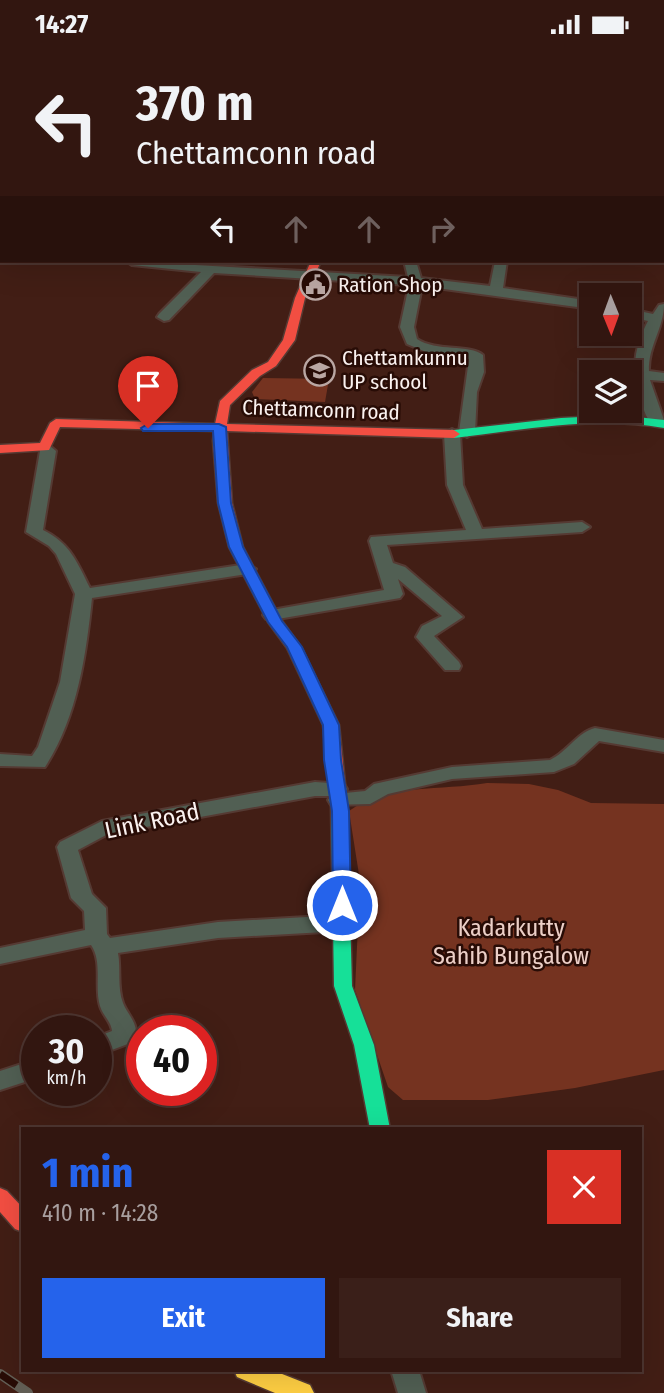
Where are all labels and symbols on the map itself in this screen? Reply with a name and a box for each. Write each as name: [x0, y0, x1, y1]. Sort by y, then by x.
public building icon: Ration Shop: [298, 268, 332, 302]
place label: Ration Shop: [338, 272, 442, 298]
north arrow: [579, 283, 642, 347]
place label: Chettamkunnu UP school: [342, 345, 468, 395]
school or university icon: Chettamkunnu UP school: [302, 353, 336, 387]
pin: [118, 356, 178, 428]
street label: Chettamconn road: [242, 394, 400, 426]
street label: Link Road: [102, 797, 202, 845]
position arrow: [305, 868, 379, 942]
park label: Kadarkutty Sahib Bungalow: [433, 914, 589, 970]
speed limit sign: 40: [126, 1015, 217, 1106]

